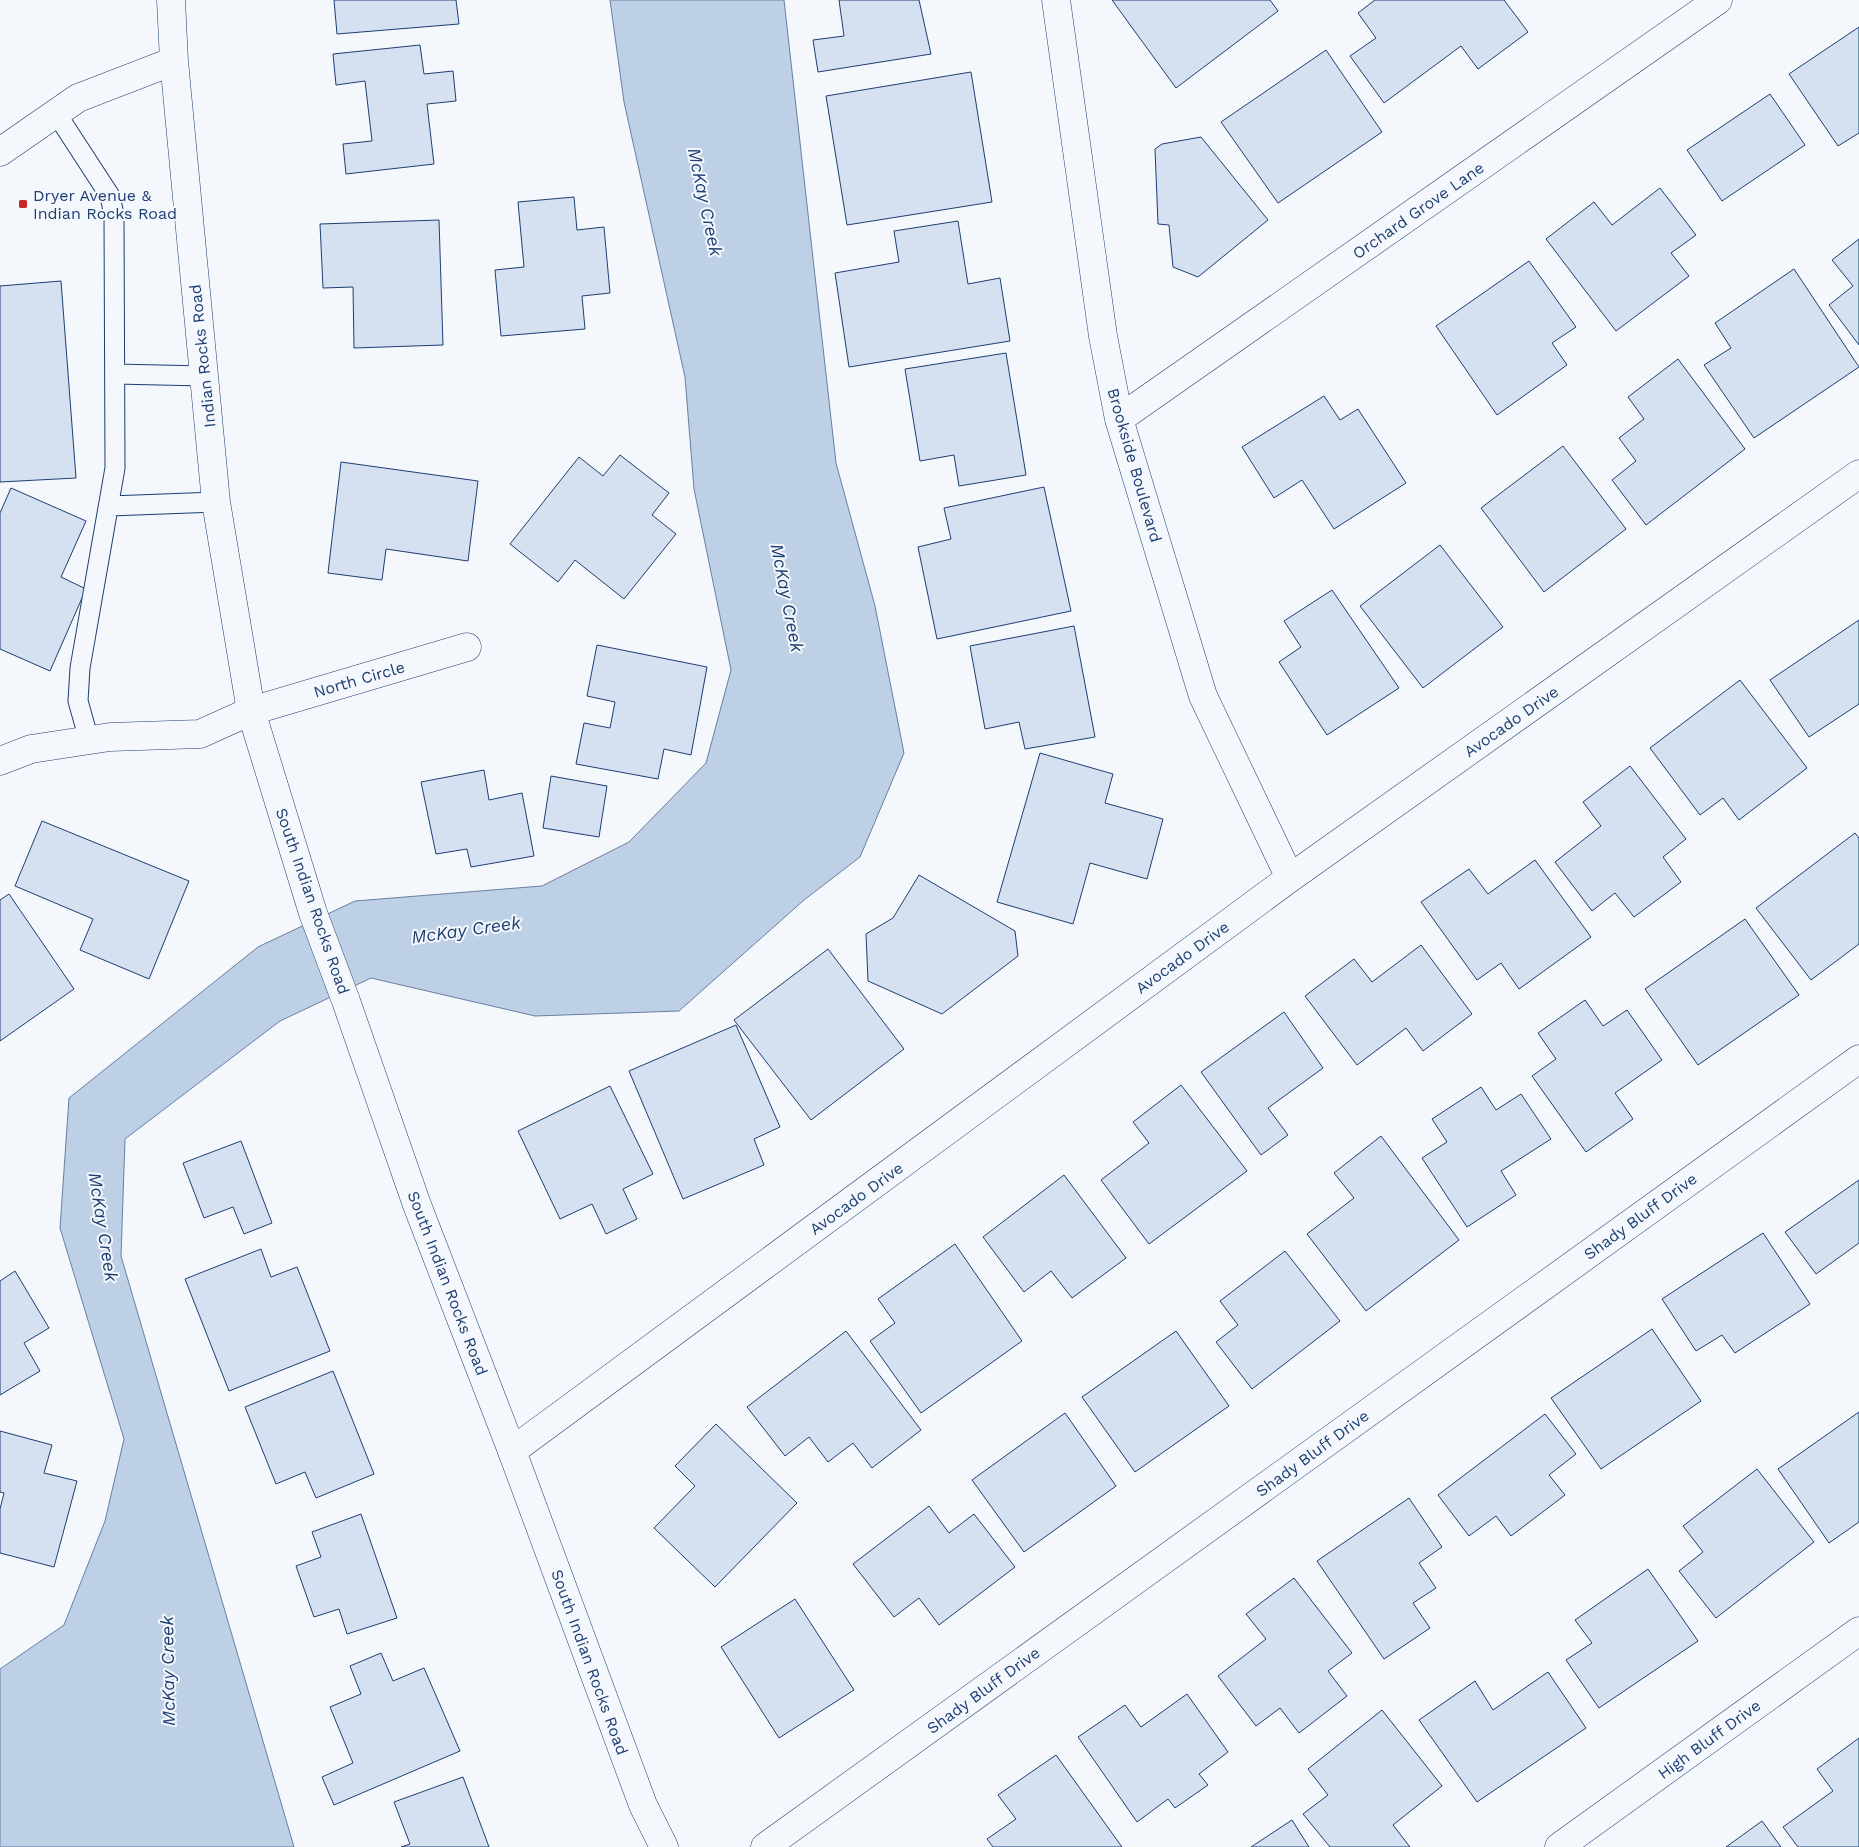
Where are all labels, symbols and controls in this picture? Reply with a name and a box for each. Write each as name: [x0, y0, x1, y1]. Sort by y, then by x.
water label: McKay Creek: [684, 146, 727, 259]
street label: Orchard Grove Lane: [1349, 158, 1488, 263]
place label: Dryer Avenue & Indian Rocks Road: [33, 186, 177, 223]
marker: Dryer Avenue & Indian Rocks Road: [17, 198, 29, 210]
street label: Indian Rocks Road: [186, 283, 219, 429]
street label: Brookside Boulevard: [1103, 386, 1166, 544]
water label: McKay Creek: [767, 542, 809, 655]
street label: North Circle: [311, 657, 407, 702]
street label: Avocado Drive: [1460, 682, 1562, 761]
street label: South Indian Rocks Road: [272, 805, 353, 997]
water label: McKay Creek: [410, 911, 523, 948]
street label: Avocado Drive: [1132, 917, 1233, 998]
street label: Avocado Drive: [806, 1158, 907, 1239]
street label: Shady Bluff Drive: [1580, 1169, 1700, 1264]
water label: McKay Creek: [85, 1171, 123, 1284]
street label: South Indian Rocks Road: [404, 1188, 491, 1378]
street label: Shady Bluff Drive: [1252, 1406, 1372, 1501]
street label: South Indian Rocks Road: [547, 1567, 632, 1757]
water label: McKay Creek: [156, 1615, 179, 1726]
street label: Shady Bluff Drive: [923, 1643, 1043, 1738]
street label: High Bluff Drive: [1654, 1696, 1764, 1783]

